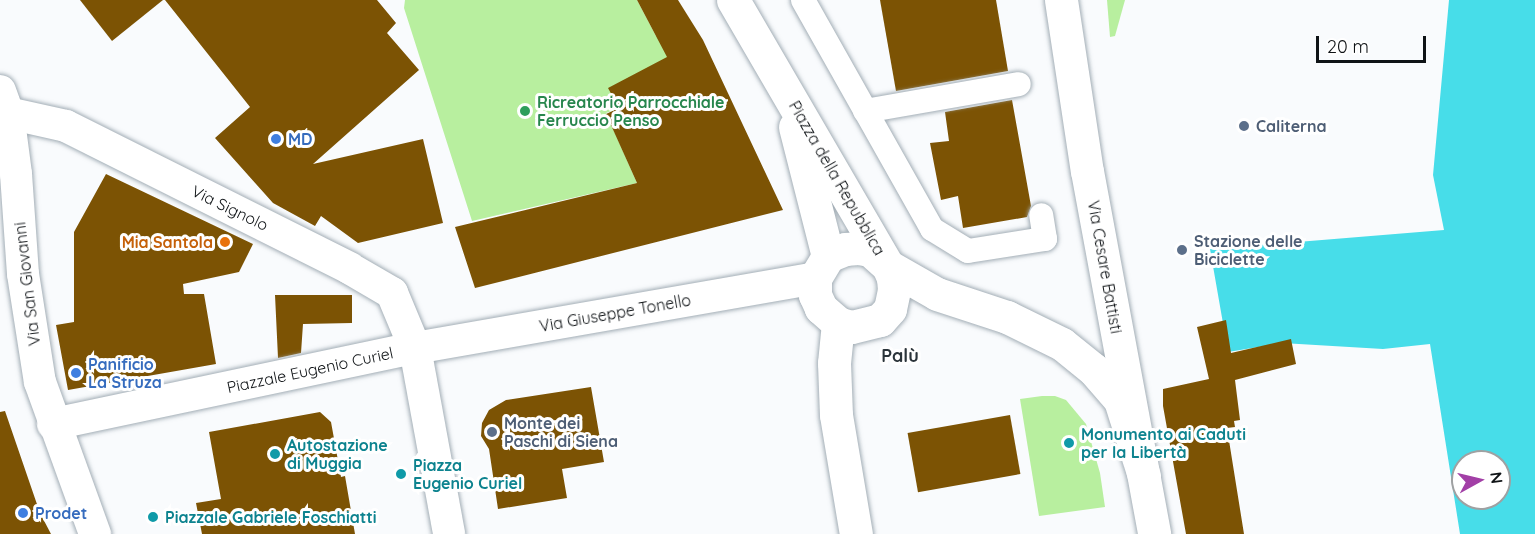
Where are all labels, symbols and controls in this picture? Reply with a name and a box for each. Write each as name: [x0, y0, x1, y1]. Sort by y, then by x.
scale bar: [1319, 24, 1428, 62]
text: 20 m: [1327, 35, 1369, 58]
place label: Ricreatorio Parrocchiale Ferruccio Penso: [537, 92, 724, 130]
street label: Piazza della Repubblica: [785, 97, 889, 259]
marker: Ricreatorio Parrocchiale Ferruccio Penso: [518, 104, 532, 118]
place label: Caliterna: [1256, 116, 1327, 136]
marker: Caliterna: [1237, 119, 1251, 133]
place label: MD: [288, 129, 313, 149]
marker: MD: [269, 132, 283, 146]
street label: Via Signolo: [189, 181, 271, 235]
street label: Via Cesare Battisti: [1084, 199, 1126, 335]
street label: Via San Giovanni: [10, 221, 44, 347]
place label: Stazione delle Biciclette: [1194, 231, 1303, 269]
place label: Mia Santola: [122, 232, 213, 252]
marker: Mia Santola: [218, 235, 232, 249]
marker: Stazione delle Biciclette: [1175, 243, 1189, 257]
street label: Via Giuseppe Tonello: [538, 290, 692, 336]
street label: Piazzale Eugenio Curiel: [225, 343, 395, 397]
district label: Palù: [881, 345, 919, 367]
place label: Panificio La Struza: [88, 354, 162, 392]
marker: Panificio La Struza: [69, 366, 83, 380]
place label: Monte dei Paschi di Siena: [504, 413, 618, 451]
place label: Monumento ai Caduti per la Libertà: [1081, 424, 1246, 462]
marker: Monte dei Paschi di Siena: [485, 425, 499, 439]
place label: Autostazione di Muggia: [287, 435, 388, 473]
marker: Monumento ai Caduti per la Libertà: [1062, 436, 1076, 450]
marker: Autostazione di Muggia: [268, 447, 282, 461]
north arrow: [1451, 450, 1511, 510]
place label: Piazza Eugenio Curiel: [413, 455, 522, 493]
marker: Piazza Eugenio Curiel: [394, 467, 408, 481]
text: N: [1486, 471, 1508, 485]
place label: Prodet: [35, 503, 87, 523]
marker: Prodet: [16, 506, 30, 520]
place label: Piazzale Gabriele Foschiatti: [165, 507, 377, 527]
marker: Piazzale Gabriele Foschiatti: [146, 510, 160, 524]

